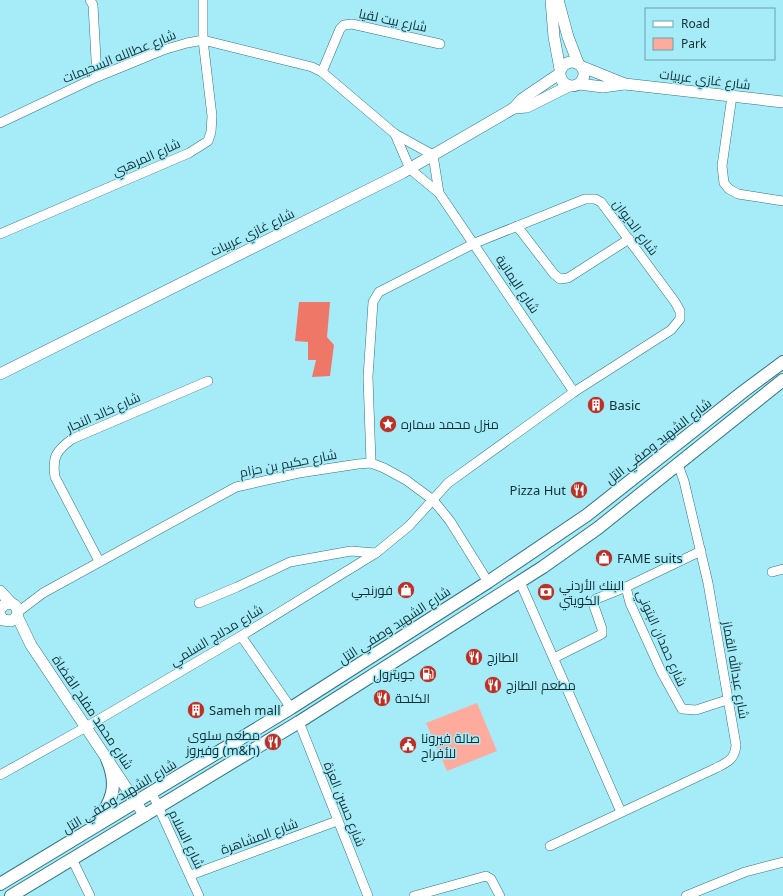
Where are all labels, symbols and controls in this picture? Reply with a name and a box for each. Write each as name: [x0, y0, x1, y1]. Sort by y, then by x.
street label: شارع بيت لقيا: [357, 4, 429, 36]
legend: [645, 8, 775, 60]
text: Road: [681, 15, 710, 32]
street label: شارع عطالله السحيمات: [59, 25, 179, 87]
text: Park: [681, 35, 707, 52]
street label: شارع غازي عربيات: [658, 64, 752, 95]
street label: شارع المرهبي: [109, 134, 184, 182]
street label: شارع الديوان: [609, 195, 663, 259]
street label: شارع غازي عربيات: [207, 204, 298, 262]
street label: شارع اليمانية: [492, 251, 544, 317]
street label: شارع خالد النجار: [62, 388, 143, 437]
street label: شارع الشهيد وصفي التل: [601, 394, 716, 490]
building icon: Basic: [586, 395, 606, 415]
place label: Basic: [609, 396, 641, 414]
place icon: منزل محمد سماره: [378, 414, 398, 434]
place label: منزل محمد سماره: [401, 415, 499, 433]
street label: شارع حكيم بن حزام: [238, 445, 338, 482]
restaurant icon: Pizza Hut: [569, 480, 589, 500]
place label: Pizza Hut: [510, 481, 566, 499]
shop icon: FAME suits: [594, 548, 614, 568]
place label: FAME suits: [617, 549, 683, 567]
place label: البنك الأردني الكويتي: [559, 576, 624, 611]
shop icon: فورنجي: [396, 580, 416, 600]
place label: فورنجي: [351, 581, 393, 601]
street label: شارع الشهيد وصفي التل: [334, 582, 455, 670]
bank icon: البنك الأردني الكويتي: [536, 582, 556, 602]
street label: شارع حمدان البتوني: [631, 587, 691, 690]
street label: شارع مدلاج السلمي: [166, 600, 267, 672]
street label: شارع عبدالله القماز: [718, 619, 753, 720]
restaurant icon: الطازج: [464, 647, 484, 667]
place label: الطازج: [487, 648, 519, 666]
street label: شارع محمد مفلح القضاة: [48, 651, 138, 773]
fuel station icon: جوبترول: [418, 664, 438, 684]
place label: جوبترول: [373, 665, 415, 683]
restaurant icon: مطعم الطازج: [483, 675, 503, 695]
place label: مطعم الطازج: [506, 676, 576, 695]
restaurant icon: الكلحة: [372, 688, 392, 708]
place label: الكلحة: [395, 689, 430, 707]
building icon: Sameh mall: [186, 700, 206, 720]
place label: Sameh mall: [209, 701, 281, 719]
place label: مطعم سلوى وفيروز (m&h): [185, 726, 260, 759]
place label: صالة فيرونا للأفراح: [421, 729, 480, 762]
restaurant icon: مطعم سلوى وفيروز (m&h): [263, 732, 283, 752]
public building icon: صالة فيرونا للأفراح: [398, 735, 418, 755]
street label: شارع الشهيد وصفي التل: [58, 755, 181, 839]
street label: شارع حسين العزة: [320, 759, 370, 849]
street label: شارع السلام: [164, 806, 209, 872]
street label: شارع المشاهرة: [218, 814, 300, 858]

